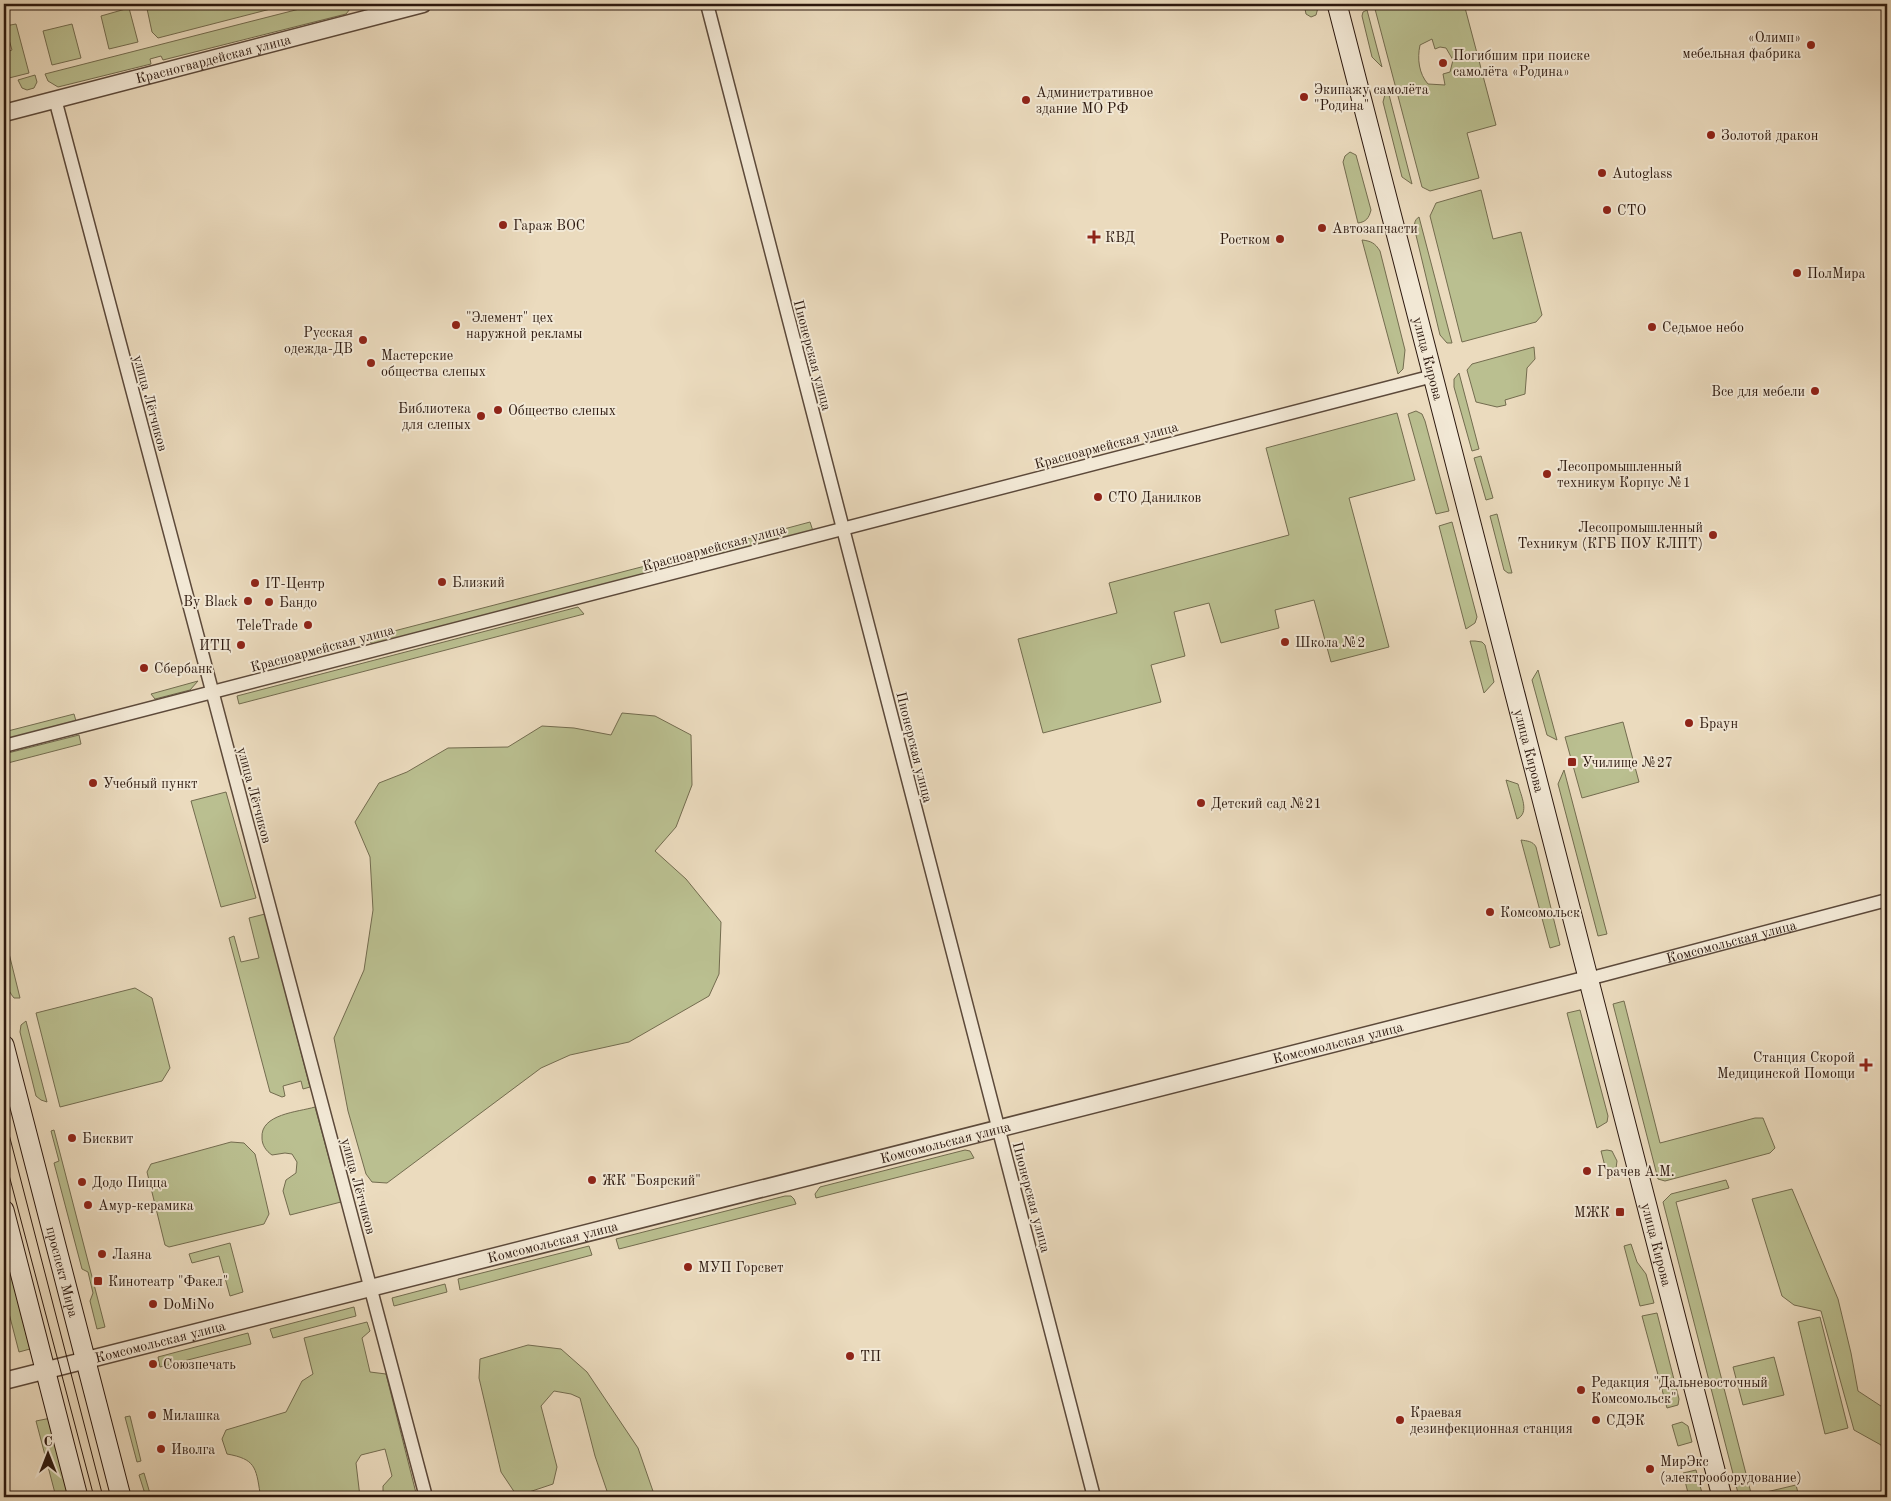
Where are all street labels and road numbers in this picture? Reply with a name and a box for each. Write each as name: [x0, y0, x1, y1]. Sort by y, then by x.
street label: Красногвардейская улица: [134, 33, 292, 86]
street label: Пионерская улица: [791, 298, 834, 412]
street label: улица Кирова: [1410, 316, 1445, 402]
street label: улица Лётчиков: [130, 354, 170, 453]
street label: Красноармейская улица: [1033, 420, 1180, 472]
street label: Красноармейская улица: [641, 522, 788, 574]
street label: Красноармейская улица: [249, 623, 396, 675]
street label: Пионерская улица: [893, 690, 935, 804]
street label: улица Кирова: [1511, 708, 1546, 794]
street label: улица Лётчиков: [234, 746, 274, 845]
street label: Комсомольская улица: [1665, 918, 1798, 966]
street label: Комсомольская улица: [1271, 1020, 1405, 1067]
street label: Комсомольская улица: [879, 1120, 1012, 1166]
street label: улица Лётчиков: [338, 1137, 378, 1236]
street label: Пионерская улица: [1010, 1140, 1053, 1254]
street label: улица Кирова: [1638, 1202, 1673, 1288]
street label: Комсомольская улица: [486, 1219, 620, 1266]
street label: проспект Мира: [43, 1225, 80, 1319]
street label: Комсомольская улица: [94, 1319, 227, 1366]

